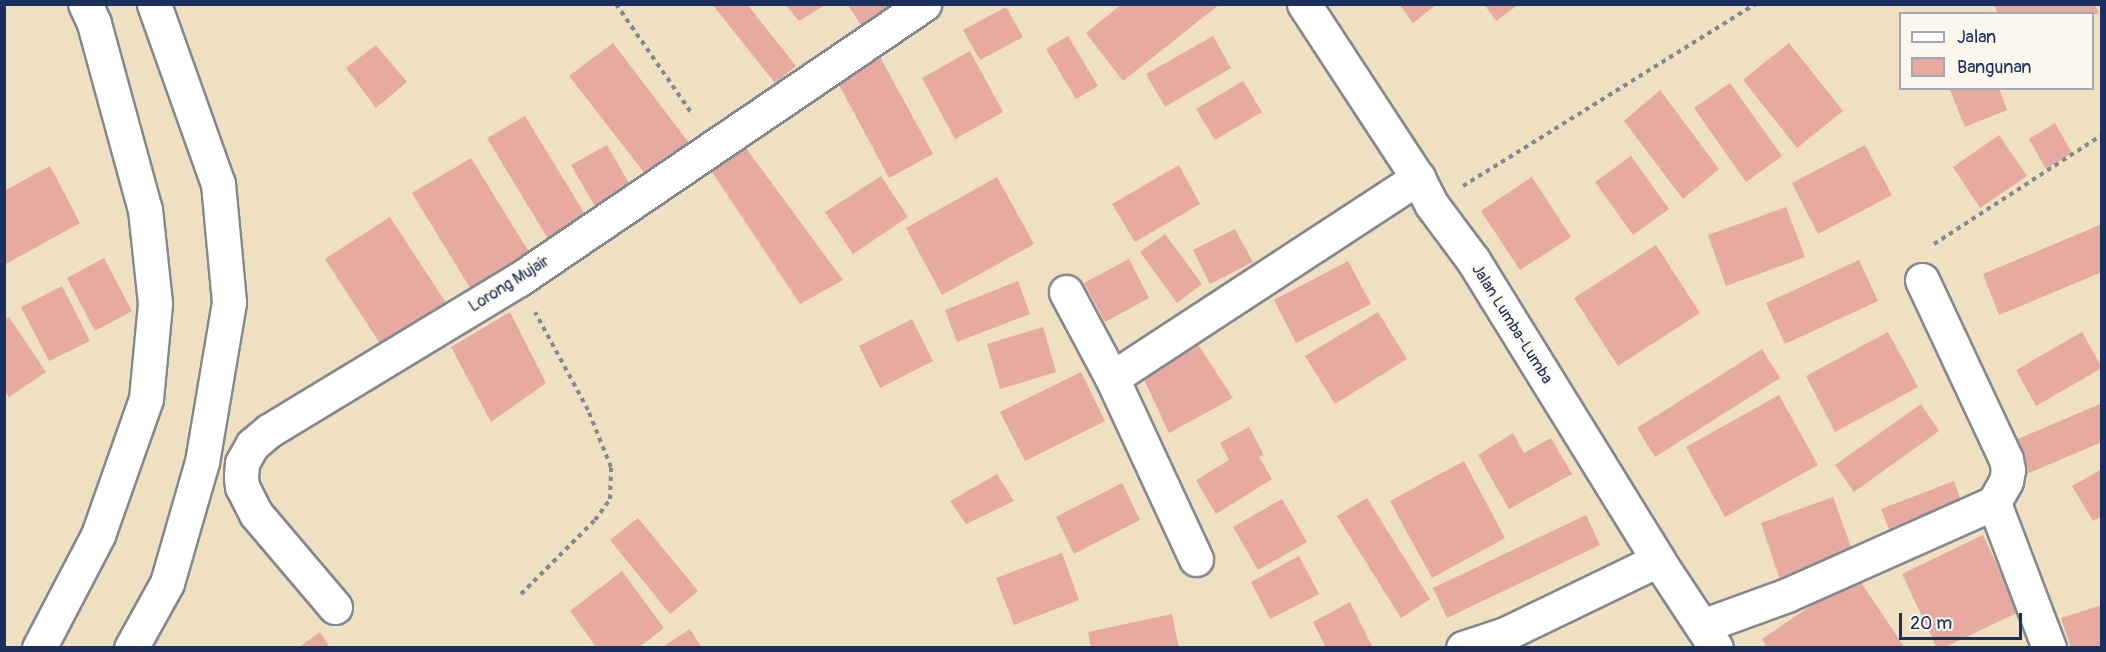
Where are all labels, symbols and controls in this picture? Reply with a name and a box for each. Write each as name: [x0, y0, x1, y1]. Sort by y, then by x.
legend: [1899, 12, 2094, 90]
text: Jalan: [1957, 26, 1996, 49]
text: Bangunan: [1957, 56, 2032, 79]
street label: Lorong Mujair: [465, 252, 553, 316]
street label: Jalan Lumba-Lumba: [1467, 261, 1557, 387]
scale bar: [1902, 601, 2025, 639]
text: 20 m: [1910, 612, 1952, 635]

